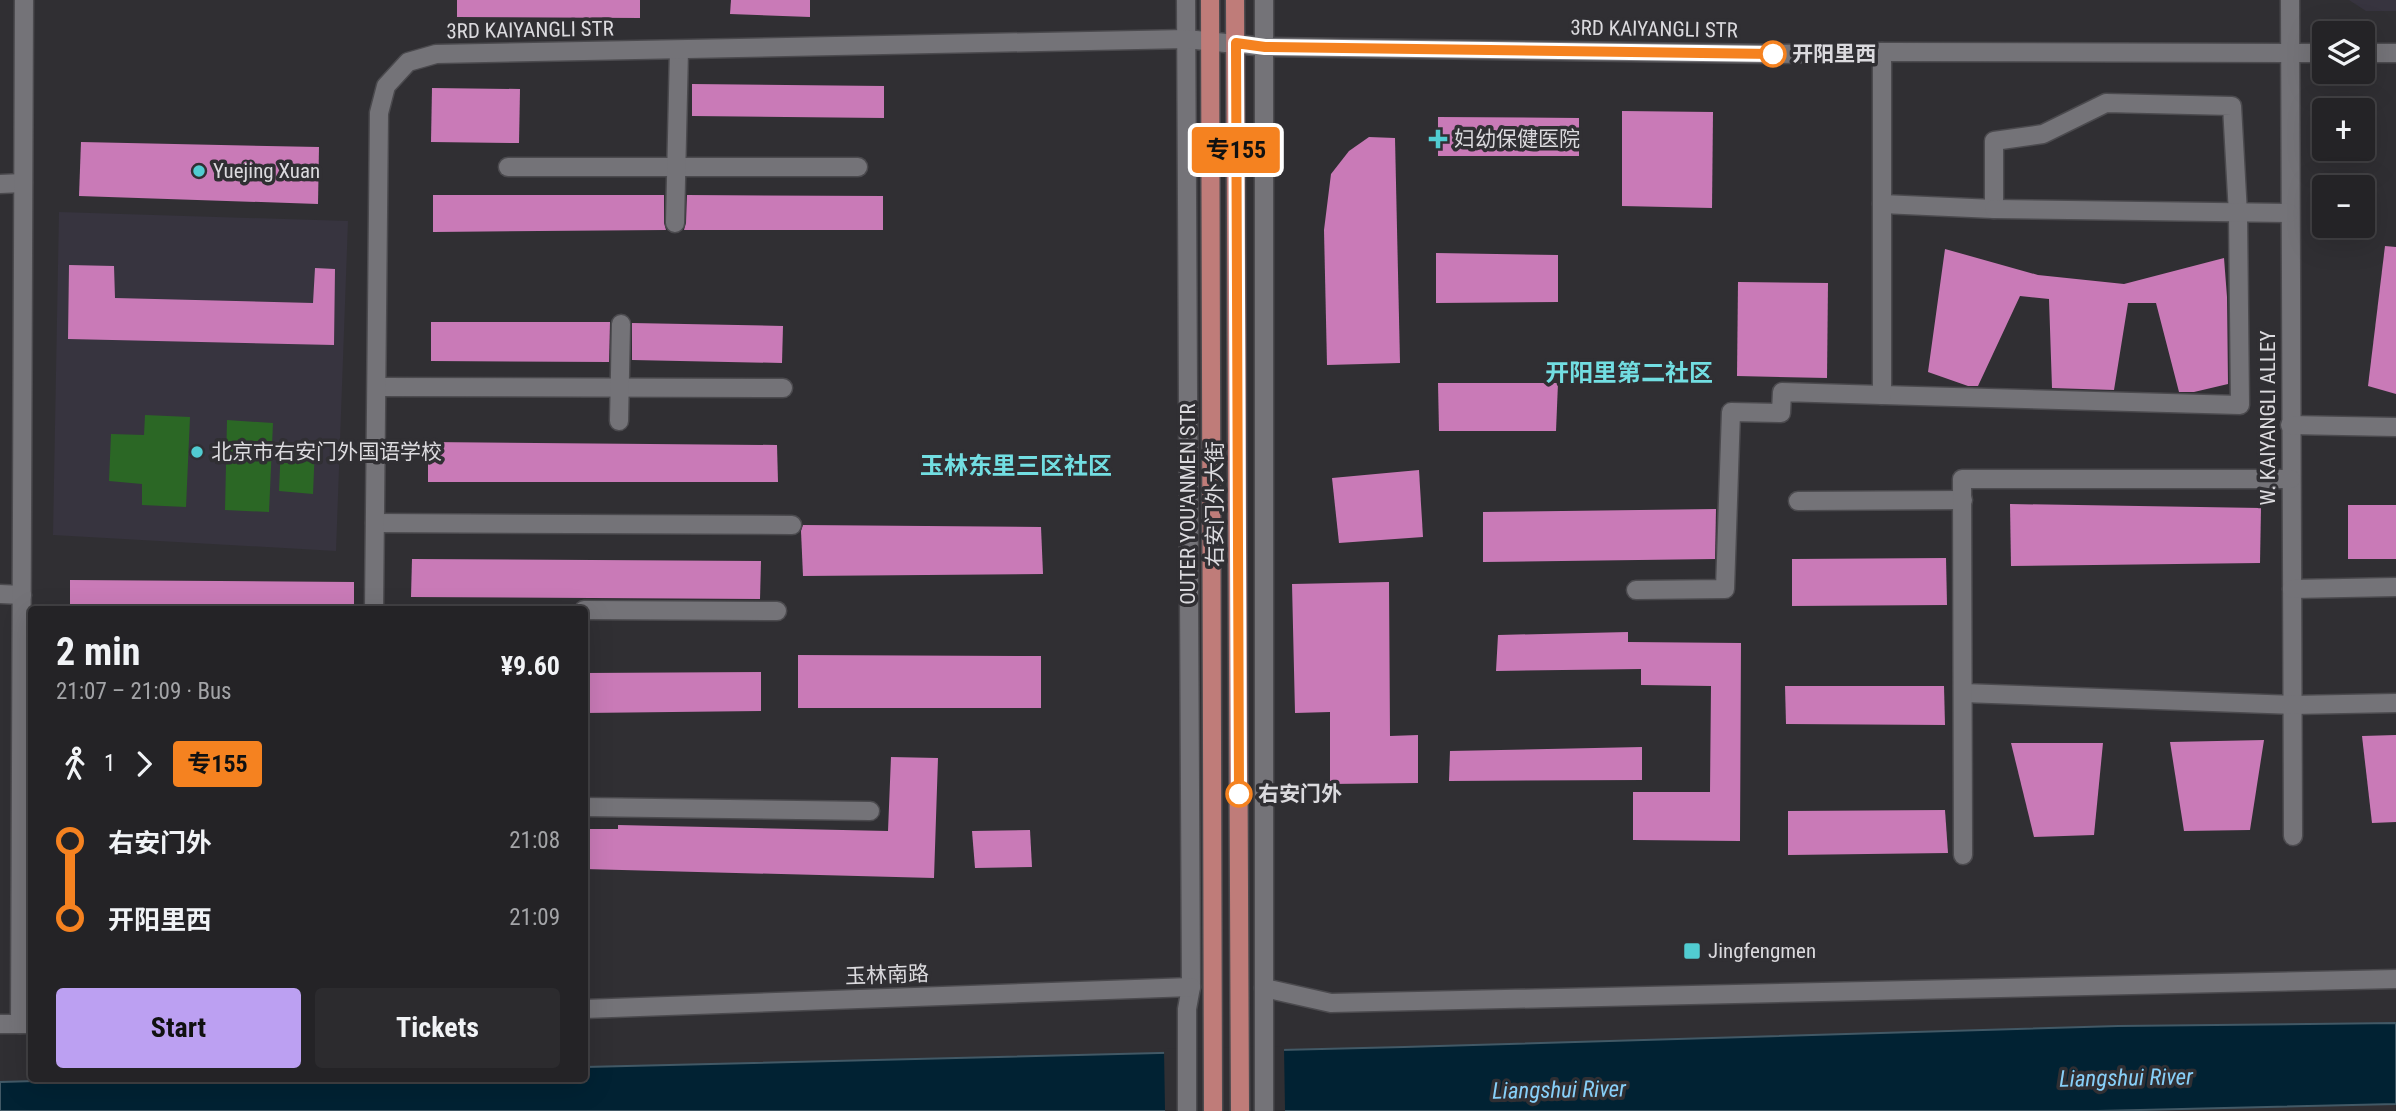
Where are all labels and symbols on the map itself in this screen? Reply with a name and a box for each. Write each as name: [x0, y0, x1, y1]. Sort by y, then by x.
street label: 3RD KAIYANGLI STR: [1570, 16, 1738, 42]
street label: 3RD KAIYANGLI STR: [446, 17, 614, 43]
marker: 开阳里西: [1760, 41, 1786, 67]
place label: 开阳里西: [1792, 42, 1876, 66]
line badge: 专155: [1187, 127, 1285, 173]
place label: 妇幼保健医院: [1454, 127, 1580, 151]
marker: 妇幼保健医院: [1428, 129, 1448, 149]
place label: Yuejing Xuan: [213, 159, 320, 183]
marker: Yuejing Xuan: [191, 163, 207, 179]
street label: W. KAIYANGLI ALLEY: [2256, 331, 2280, 505]
district label: 开阳里第二社区: [1545, 359, 1713, 387]
street label: OUTER YOU'ANMEN STR: [1176, 403, 1200, 605]
place label: 北京市右安门外国语学校: [211, 440, 442, 464]
street label: 右安门外大街: [1203, 441, 1227, 567]
marker: 北京市右安门外国语学校: [189, 444, 205, 460]
district label: 玉林东里三区社区: [920, 452, 1112, 480]
marker: 右安门外: [1226, 781, 1252, 807]
place label: 右安门外: [1258, 782, 1342, 806]
place label: Jingfengmen: [1708, 939, 1816, 963]
marker: Jingfengmen: [1682, 941, 1702, 961]
street label: 玉林南路: [845, 962, 929, 988]
water label: Liangshui River: [2059, 1063, 2194, 1093]
water label: Liangshui River: [1492, 1075, 1627, 1105]

